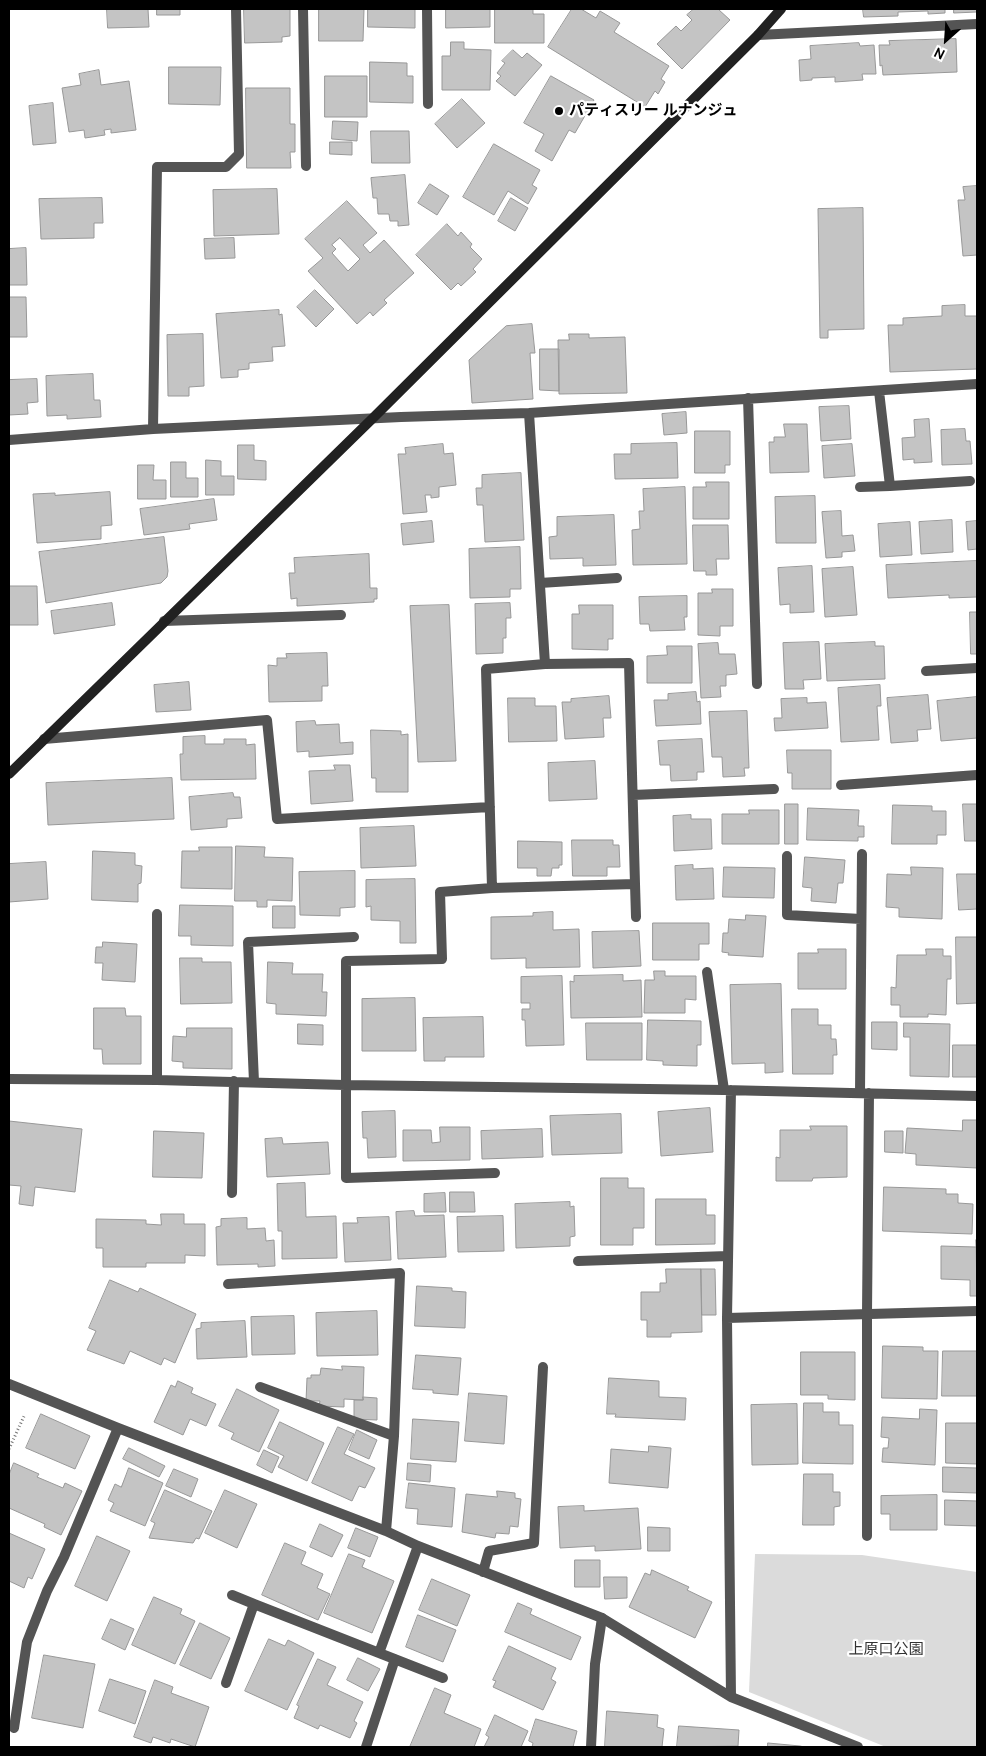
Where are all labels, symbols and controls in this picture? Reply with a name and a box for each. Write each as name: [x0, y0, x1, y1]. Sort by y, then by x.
north arrow: [921, 15, 971, 65]
text: N: [931, 43, 948, 64]
place label: パティスリー ルナンジュ: [569, 102, 737, 120]
marker: パティスリー ルナンジュ: [553, 105, 565, 117]
park label: 上原口公園: [849, 1641, 923, 1659]

